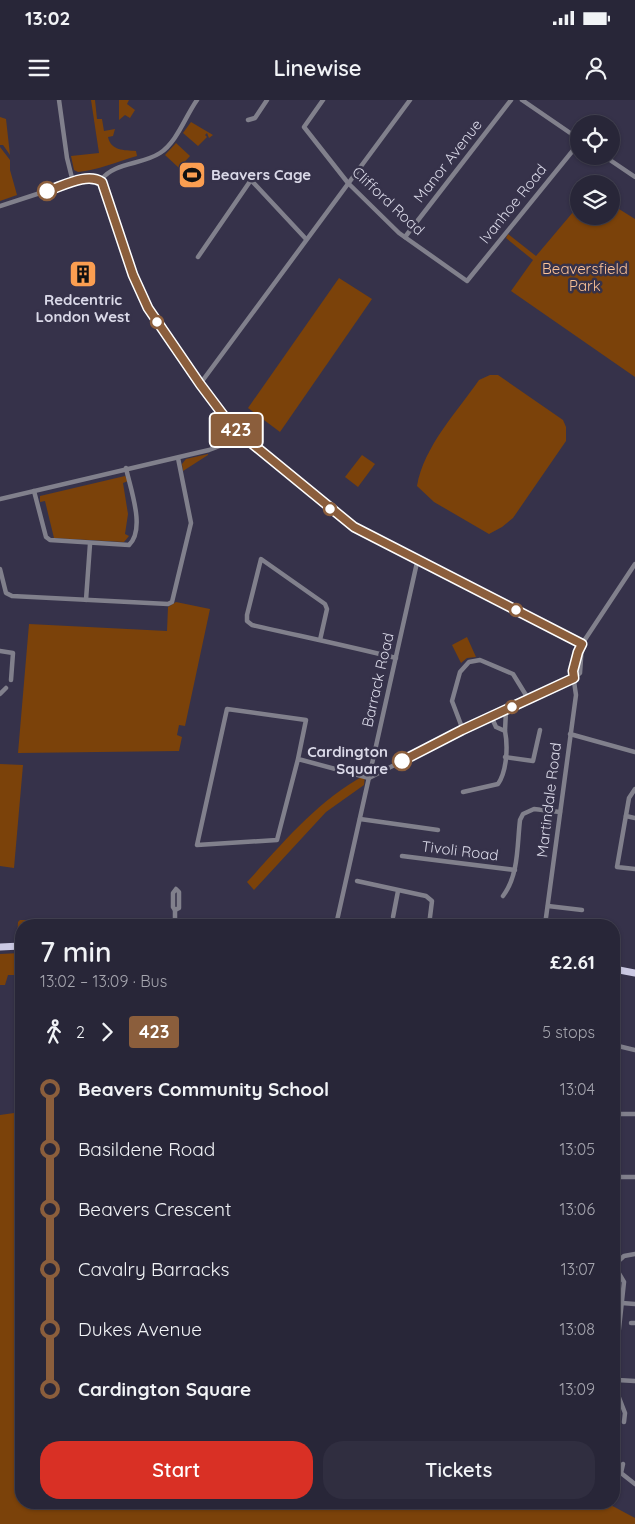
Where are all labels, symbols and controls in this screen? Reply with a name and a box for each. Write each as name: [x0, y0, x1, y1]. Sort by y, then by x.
text: 13:02: [25, 6, 70, 30]
icon: menu: [25, 54, 53, 82]
text: Linewise: [273, 54, 362, 82]
icon: person: [582, 54, 610, 82]
street label: Manor Avenue: [409, 115, 486, 206]
map controls: [570, 115, 620, 225]
button: locate: [570, 115, 620, 165]
sports icon: Beavers Cage: [177, 160, 207, 190]
street label: Ivanhoe Road: [475, 160, 550, 247]
street label: Clifford Road: [348, 162, 429, 239]
place label: Beavers Cage: [211, 165, 311, 184]
button: layers: [570, 175, 620, 225]
unlabelled marker: [37, 181, 57, 201]
building icon: Redcentric London West: [68, 259, 98, 289]
park label: Beaversfield Park: [542, 259, 628, 295]
place label: Redcentric London West: [36, 290, 130, 326]
unlabelled marker: [150, 315, 164, 329]
line badge: 423: [207, 414, 265, 446]
text: 423: [221, 418, 251, 441]
unlabelled marker: [323, 502, 337, 516]
unlabelled marker: [509, 603, 523, 617]
street label: Barrack Road: [357, 631, 398, 729]
unlabelled marker: [505, 700, 519, 714]
street label: Martindale Road: [532, 741, 565, 858]
place label: Cardington Square: [307, 742, 388, 778]
marker: Cardington Square: [392, 751, 412, 771]
street label: Tivoli Road: [421, 836, 500, 865]
text: 7 min: [40, 934, 111, 969]
text: £2.61: [550, 950, 595, 974]
text: 13:02 – 13:09 · Bus: [40, 971, 167, 991]
icon: walk: [40, 1018, 68, 1046]
icon: forward: [93, 1018, 121, 1046]
text: 423: [139, 1020, 169, 1043]
text: 2: [76, 1022, 85, 1042]
text: 5 stops: [542, 1022, 595, 1042]
text: Beavers Community School: [78, 1077, 329, 1101]
text: 13:04: [560, 1079, 595, 1099]
text: Basildene Road: [78, 1137, 215, 1161]
text: 13:05: [559, 1139, 595, 1159]
text: Beavers Crescent: [78, 1197, 232, 1221]
text: 13:06: [560, 1199, 595, 1219]
text: Cavalry Barracks: [78, 1257, 230, 1281]
text: 13:07: [561, 1259, 595, 1279]
text: Dukes Avenue: [78, 1317, 202, 1341]
text: 13:08: [560, 1319, 595, 1339]
text: Cardington Square: [78, 1377, 251, 1401]
text: 13:09: [559, 1379, 595, 1399]
button: Start: [40, 1441, 313, 1499]
button: Tickets: [323, 1441, 595, 1499]

